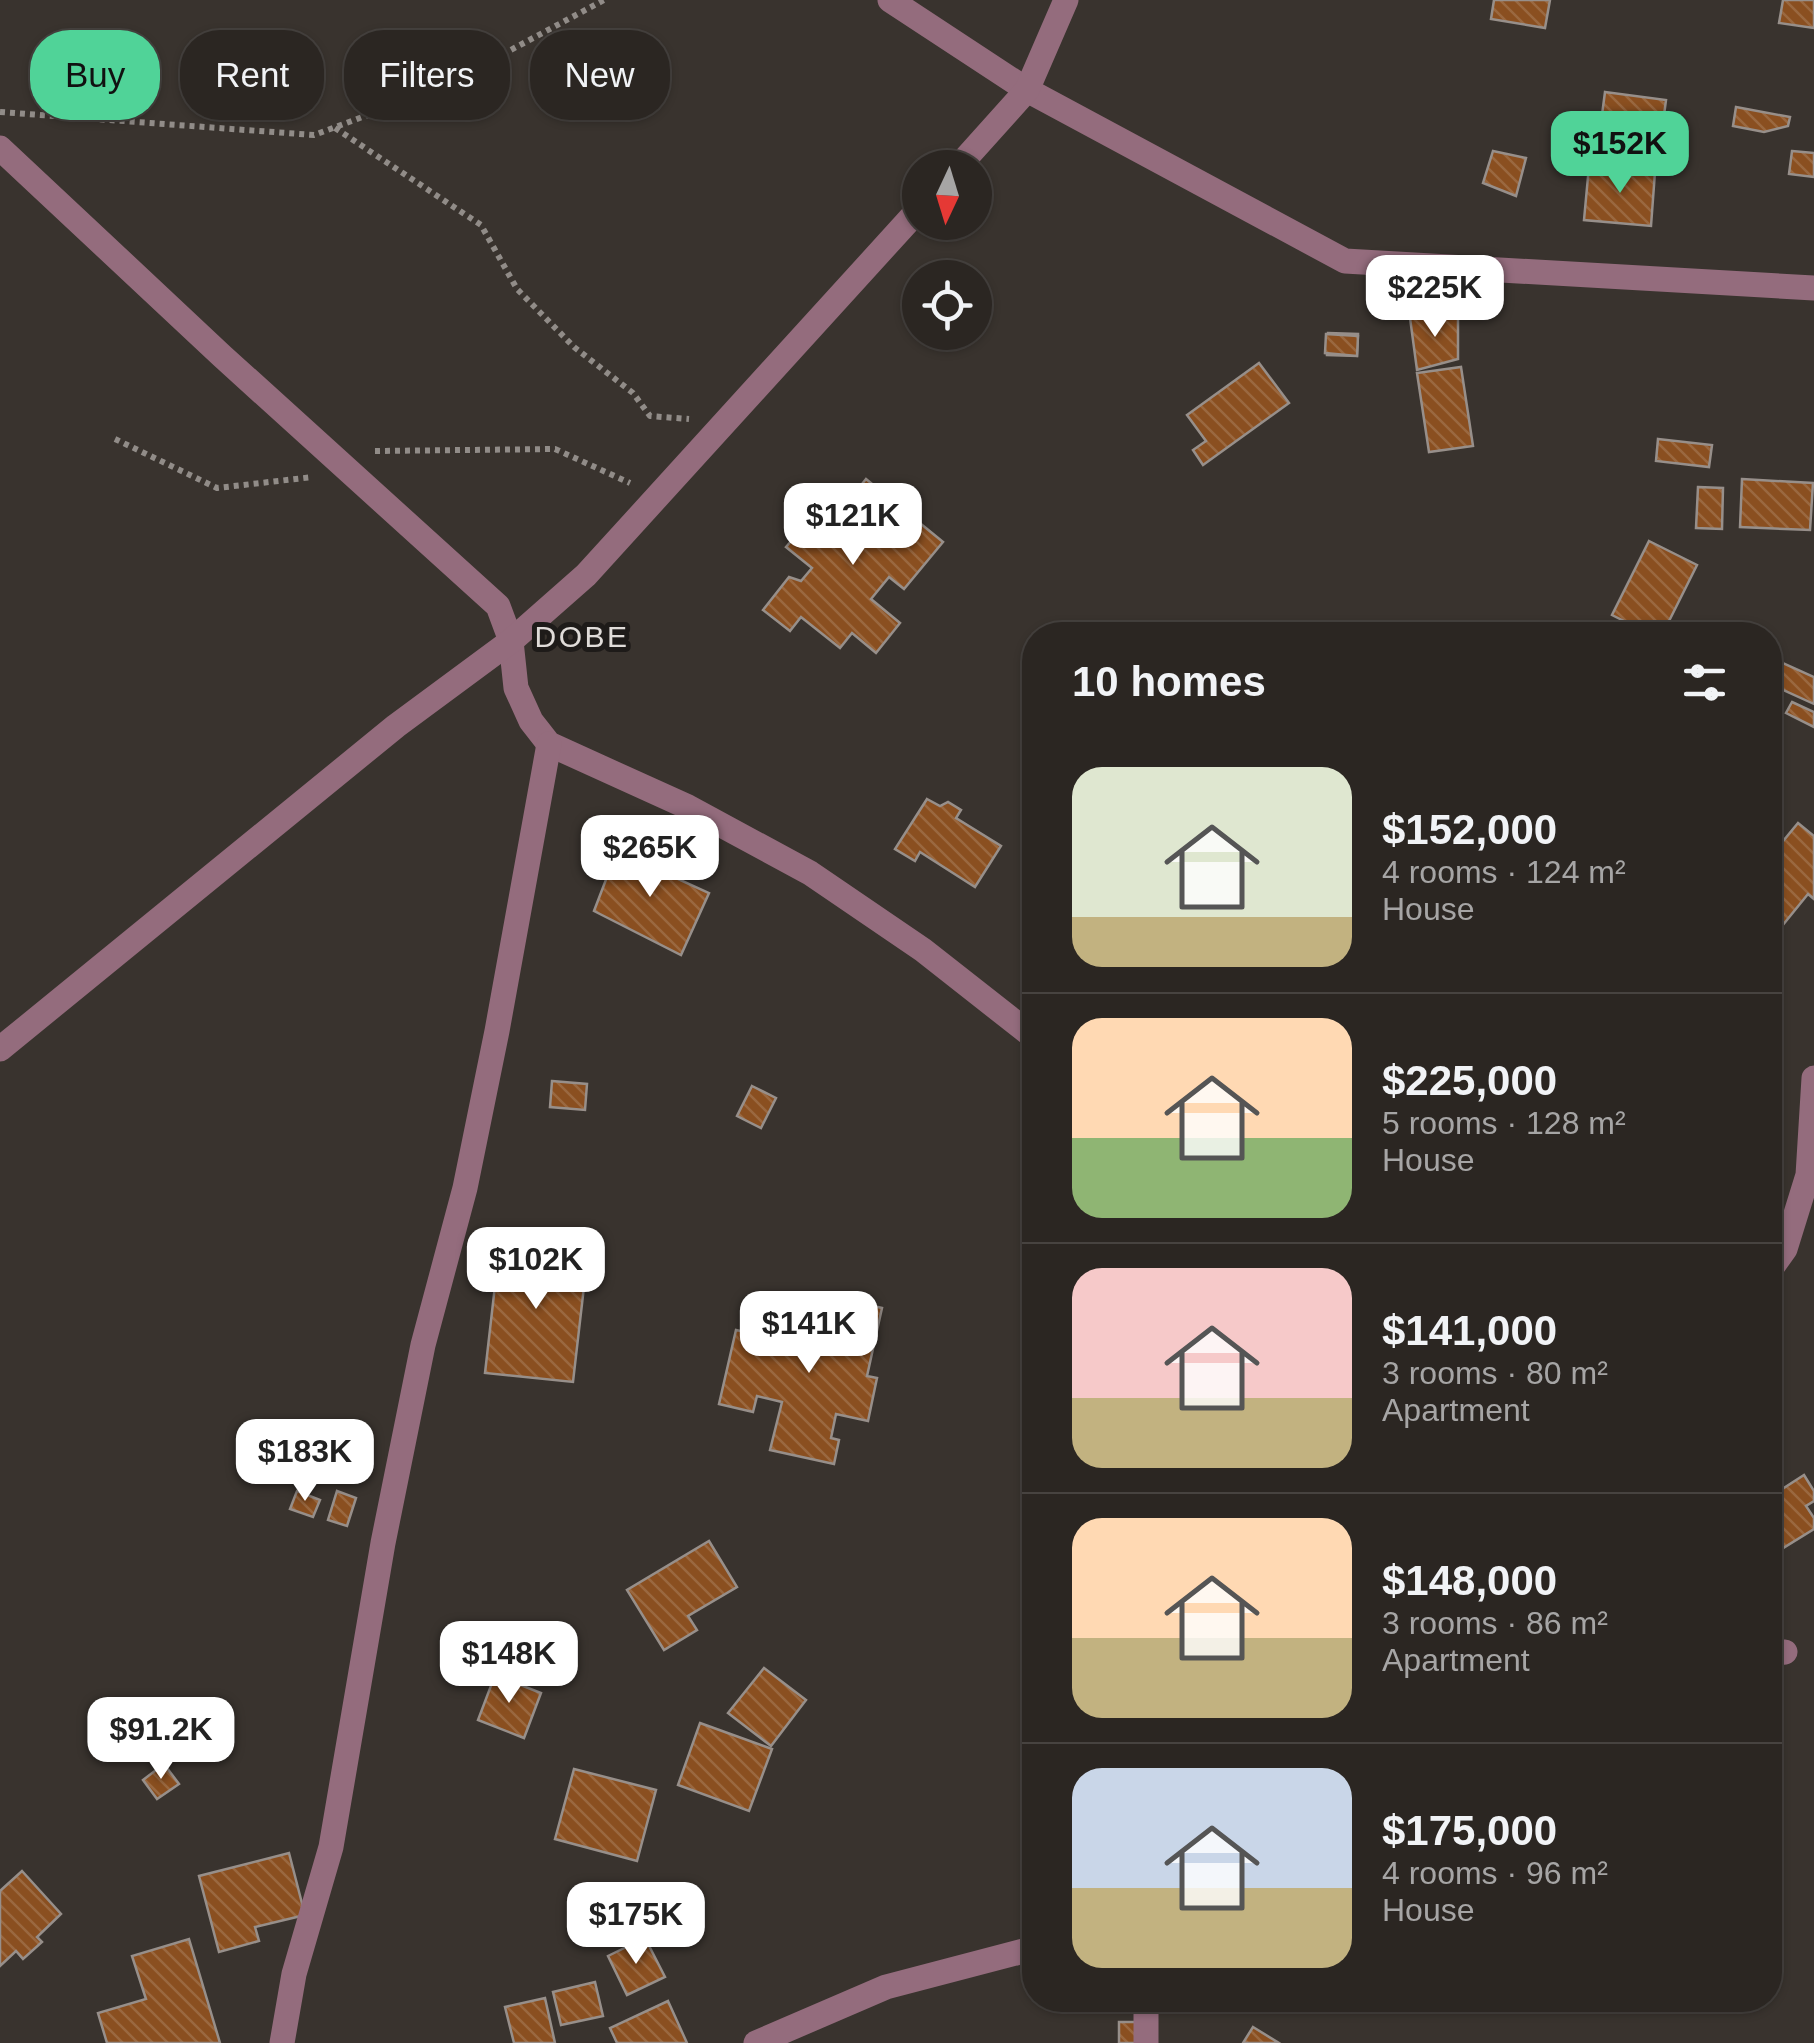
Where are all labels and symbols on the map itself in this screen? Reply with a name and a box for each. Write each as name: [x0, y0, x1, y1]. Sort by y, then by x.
pin: $152K: [1550, 111, 1690, 196]
north arrow: [902, 150, 992, 240]
pin: $225K: [1365, 255, 1505, 340]
pin: $121K: [783, 483, 923, 568]
district label: DOBE: [534, 620, 630, 653]
pin: $265K: [580, 815, 720, 900]
pin: $102K: [466, 1227, 606, 1312]
pin: $141K: [739, 1291, 879, 1376]
pin: $183K: [235, 1419, 375, 1504]
pin: $148K: [439, 1621, 579, 1706]
pin: $91.2K: [80, 1697, 242, 1782]
pin: $175K: [566, 1882, 706, 1967]

